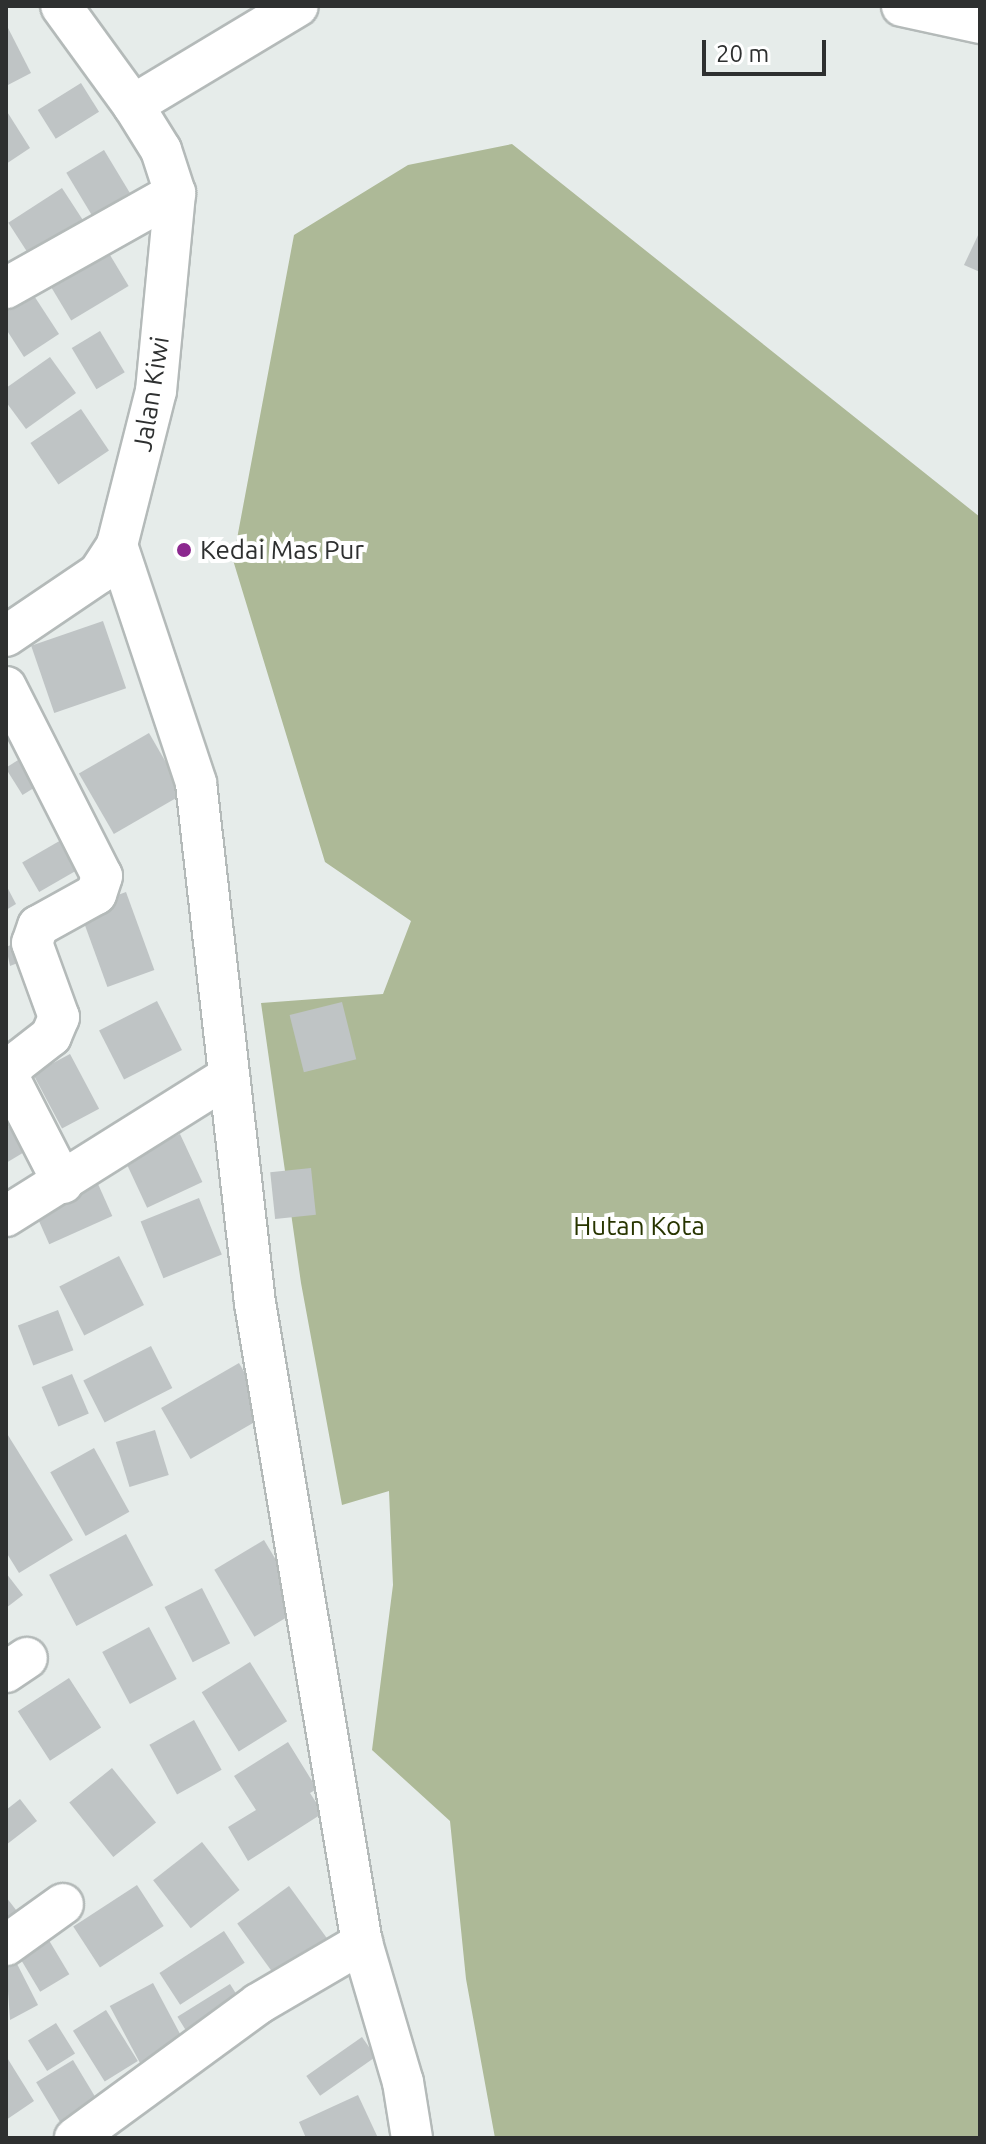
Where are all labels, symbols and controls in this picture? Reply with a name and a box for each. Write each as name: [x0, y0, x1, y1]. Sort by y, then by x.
scale bar: [706, 24, 830, 74]
text: 20 m: [716, 40, 769, 67]
street label: Jalan Kiwi: [126, 334, 176, 454]
place label: Kedai Mas Pur: [200, 534, 364, 566]
marker: Kedai Mas Pur: [175, 541, 193, 559]
park label: Hutan Kota: [573, 1210, 705, 1242]

